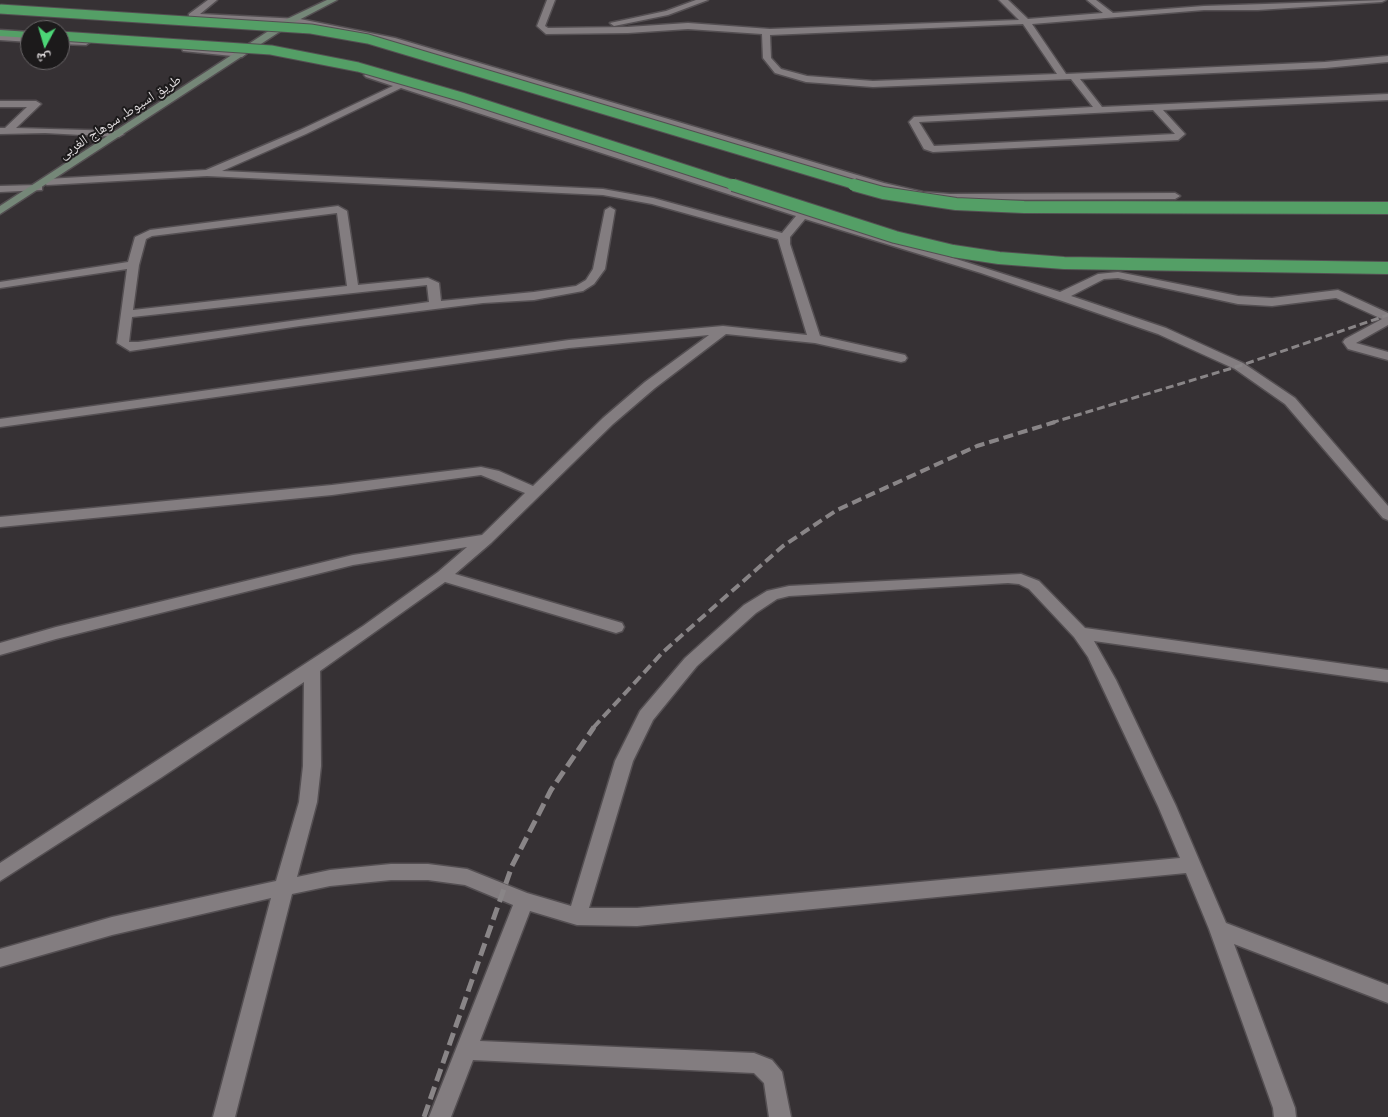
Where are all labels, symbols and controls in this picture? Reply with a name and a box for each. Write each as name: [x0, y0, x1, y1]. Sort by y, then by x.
north arrow: [20, 20, 70, 70]
text: ش: [35, 49, 52, 69]
street label: طريق اسيوط, سوهاج الغربى: [56, 71, 184, 163]

